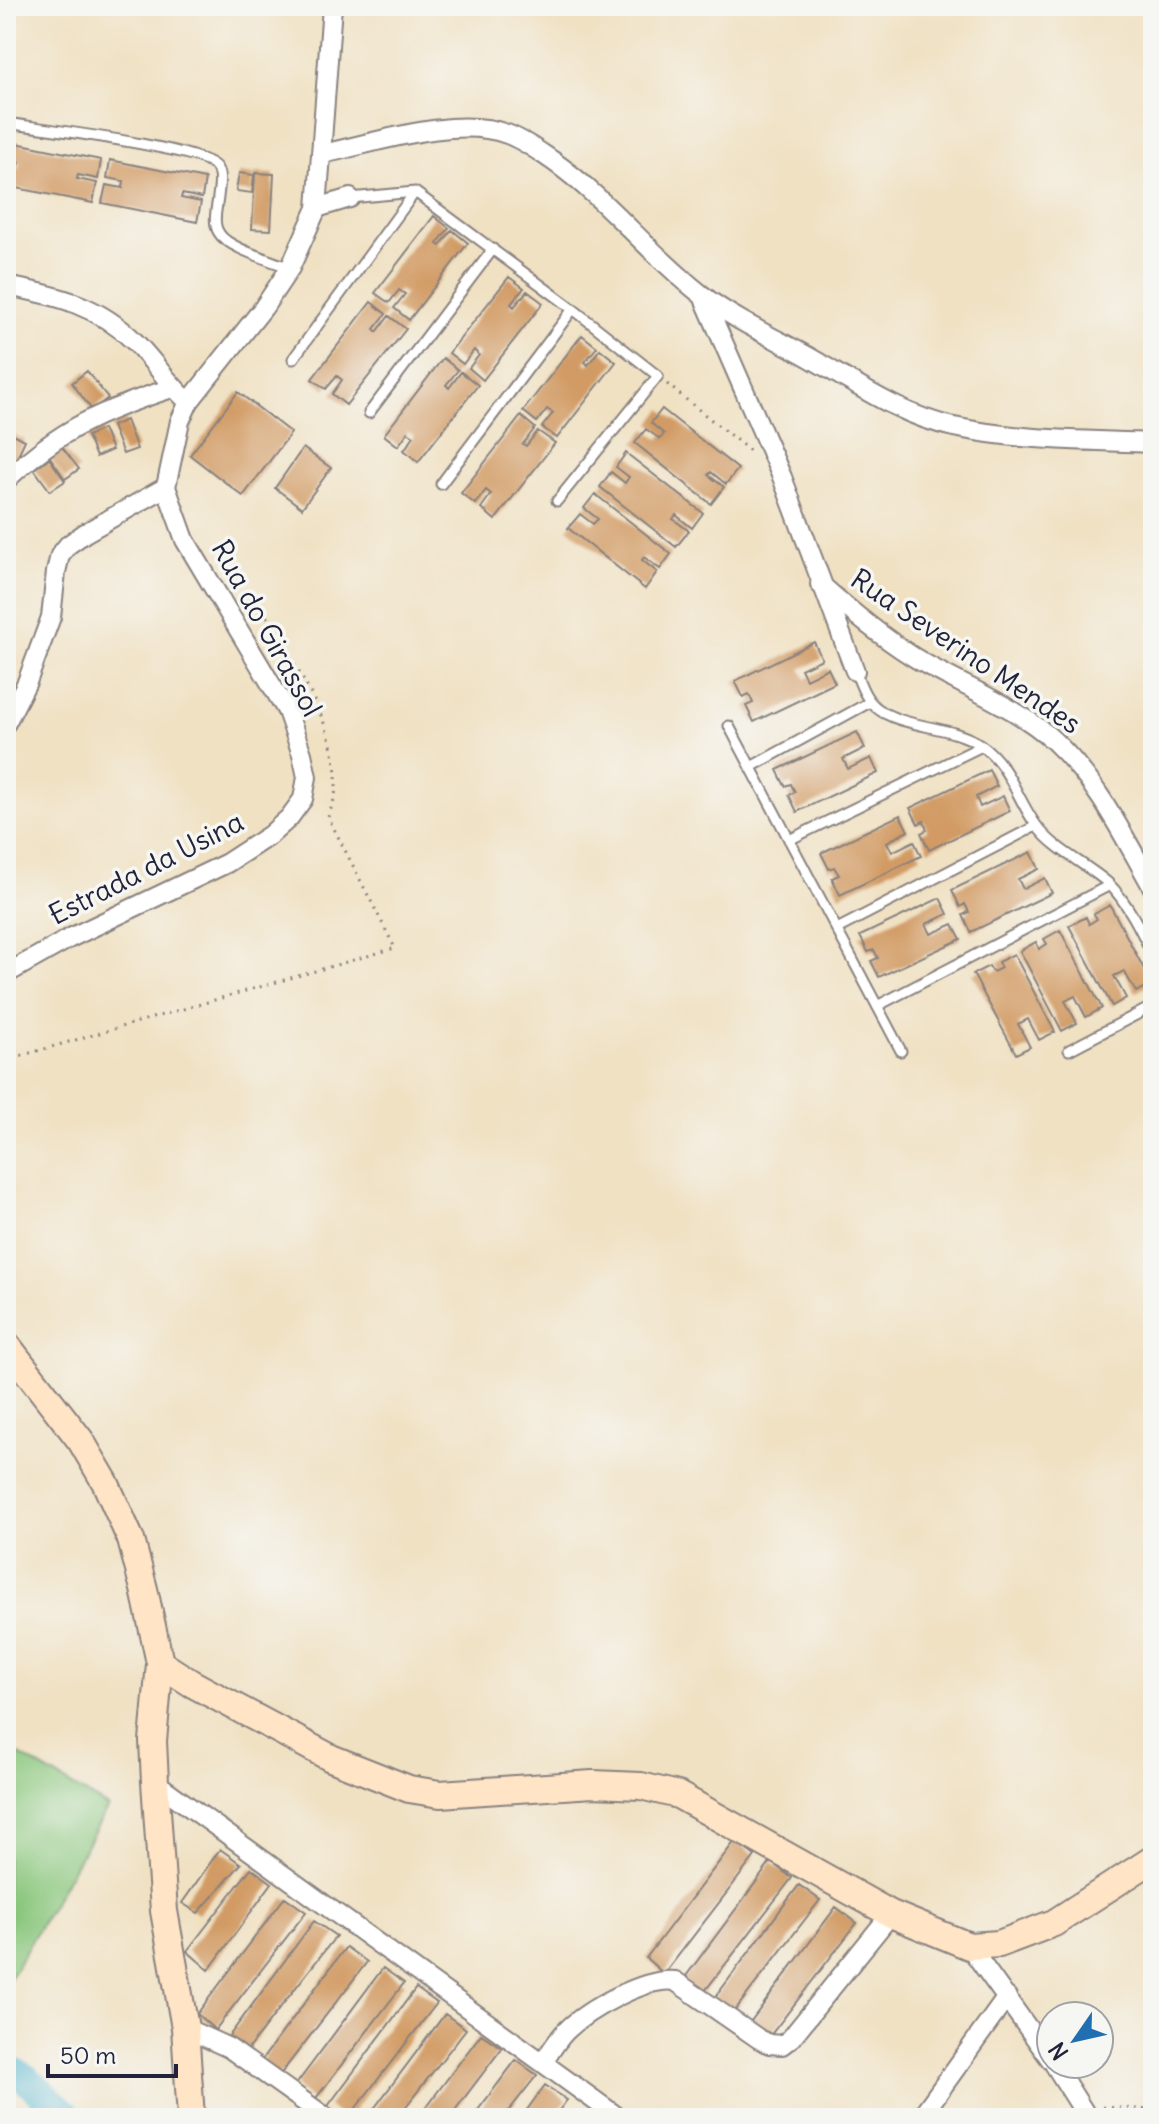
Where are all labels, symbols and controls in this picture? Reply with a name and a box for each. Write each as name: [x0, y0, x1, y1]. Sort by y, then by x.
street label: Rua do Girassol: [204, 533, 330, 723]
street label: Rua Severino Mendes: [844, 561, 1088, 741]
street label: Estrada da Usina: [43, 803, 249, 933]
north arrow: [1035, 2000, 1115, 2080]
scale bar: [48, 2028, 176, 2078]
text: N: [1043, 2037, 1074, 2065]
text: 50 m: [60, 2040, 116, 2070]

